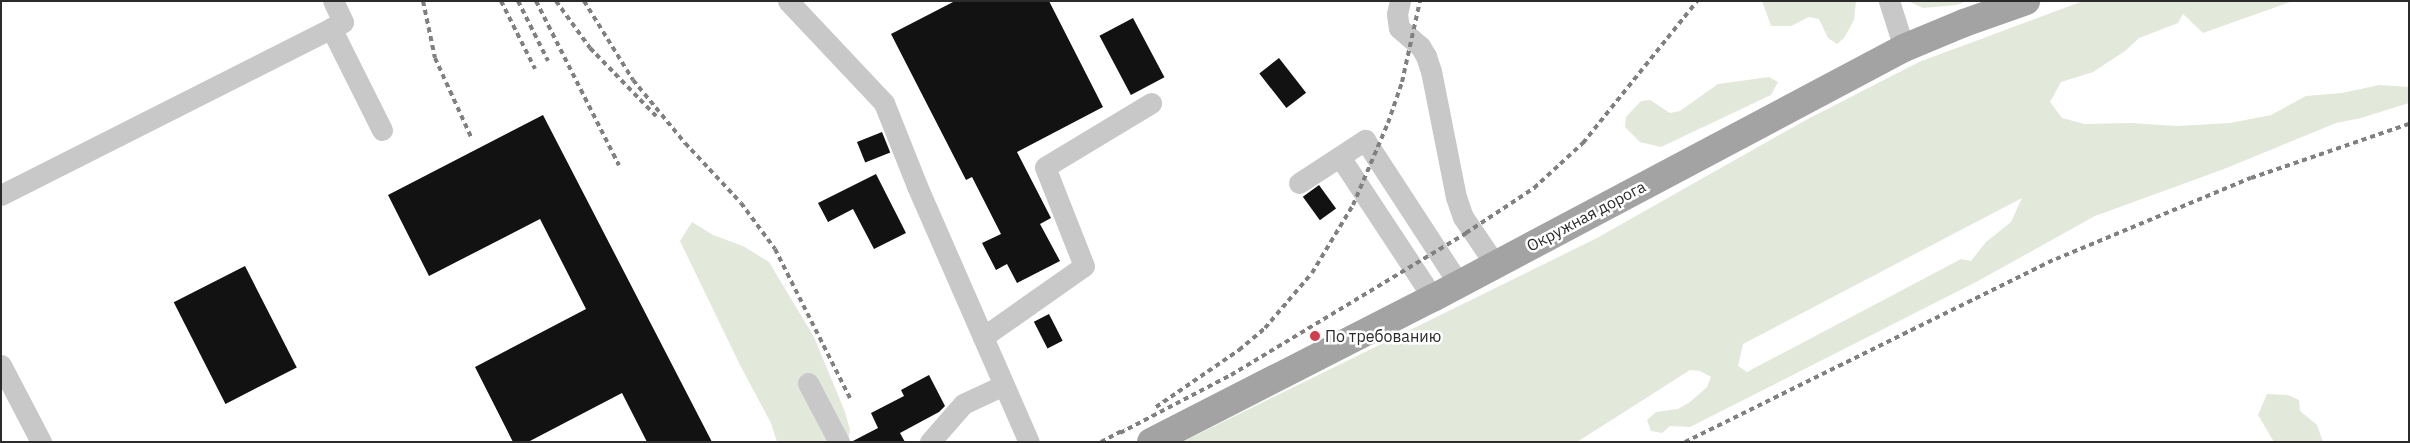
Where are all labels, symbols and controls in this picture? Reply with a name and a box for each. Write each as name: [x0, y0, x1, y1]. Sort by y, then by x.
street label: Окружная дорога: [1523, 177, 1649, 255]
place label: По требованию: [1325, 326, 1441, 346]
marker: По требованию: [1309, 330, 1321, 342]

